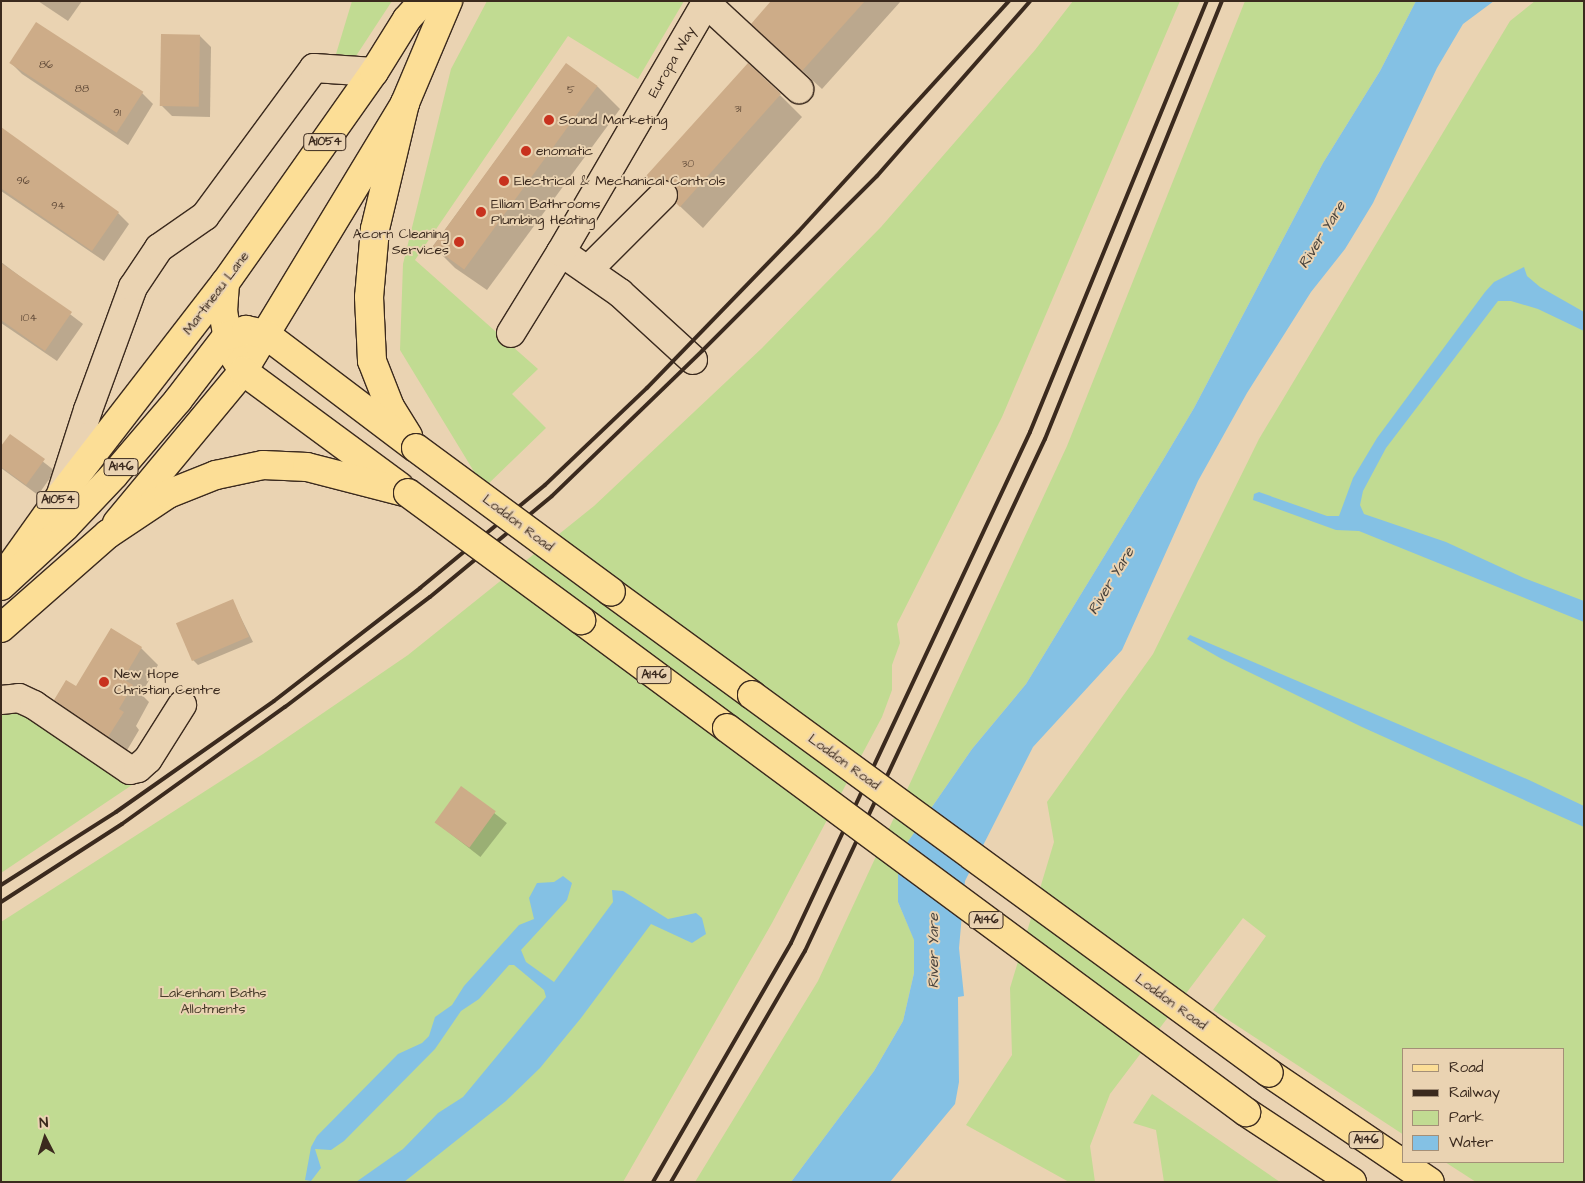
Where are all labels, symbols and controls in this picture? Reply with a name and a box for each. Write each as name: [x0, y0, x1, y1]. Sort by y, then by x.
street label: Europa Way: [645, 23, 699, 101]
house number: 86: [39, 58, 53, 72]
house number: 88: [75, 82, 89, 96]
house number: 5: [567, 83, 575, 97]
house number: 31: [734, 102, 742, 116]
house number: 91: [113, 106, 121, 120]
place label: Sound Marketing: [559, 112, 667, 128]
marker: Sound Marketing: [543, 114, 555, 126]
road number: A1054: [302, 132, 348, 152]
place label: enomatic: [536, 143, 593, 159]
marker: enomatic: [520, 145, 532, 157]
house number: 30: [682, 157, 694, 171]
place label: Electrical & Mechanical Controls: [514, 173, 725, 189]
house number: 96: [16, 174, 30, 188]
marker: Electrical & Mechanical Controls: [498, 175, 510, 187]
place label: Elliam Bathrooms Plumbing Heating: [491, 196, 600, 228]
water label: River Yare: [1294, 198, 1350, 272]
house number: 94: [51, 199, 65, 213]
marker: Elliam Bathrooms Plumbing Heating: [475, 206, 487, 218]
place label: Acorn Cleaning Services: [353, 226, 449, 258]
marker: Acorn Cleaning Services: [453, 236, 465, 248]
street label: Martineau Lane: [179, 248, 253, 338]
house number: 104: [21, 311, 37, 325]
road number: A146: [104, 458, 138, 477]
road number: A1054: [36, 490, 80, 510]
street label: Loddon Road: [479, 491, 557, 555]
water label: River Yare: [1084, 544, 1138, 618]
place label: New Hope Christian Centre: [114, 666, 221, 699]
road number: A146: [636, 666, 672, 684]
marker: New Hope Christian Centre: [98, 676, 110, 688]
street label: Loddon Road: [805, 730, 883, 794]
road number: A146: [968, 910, 1004, 930]
water label: River Yare: [925, 913, 943, 989]
street label: Loddon Road: [1132, 970, 1210, 1034]
park label: Lakenham Baths Allotments: [159, 985, 267, 1018]
legend: [1402, 1048, 1565, 1163]
text: Road: [1449, 1057, 1483, 1078]
text: Railway: [1449, 1082, 1500, 1103]
text: Park: [1449, 1107, 1484, 1128]
north arrow: [20, 1113, 70, 1163]
text: N: [38, 1113, 49, 1133]
road number: A146: [1348, 1130, 1384, 1150]
text: Water: [1449, 1132, 1493, 1153]

